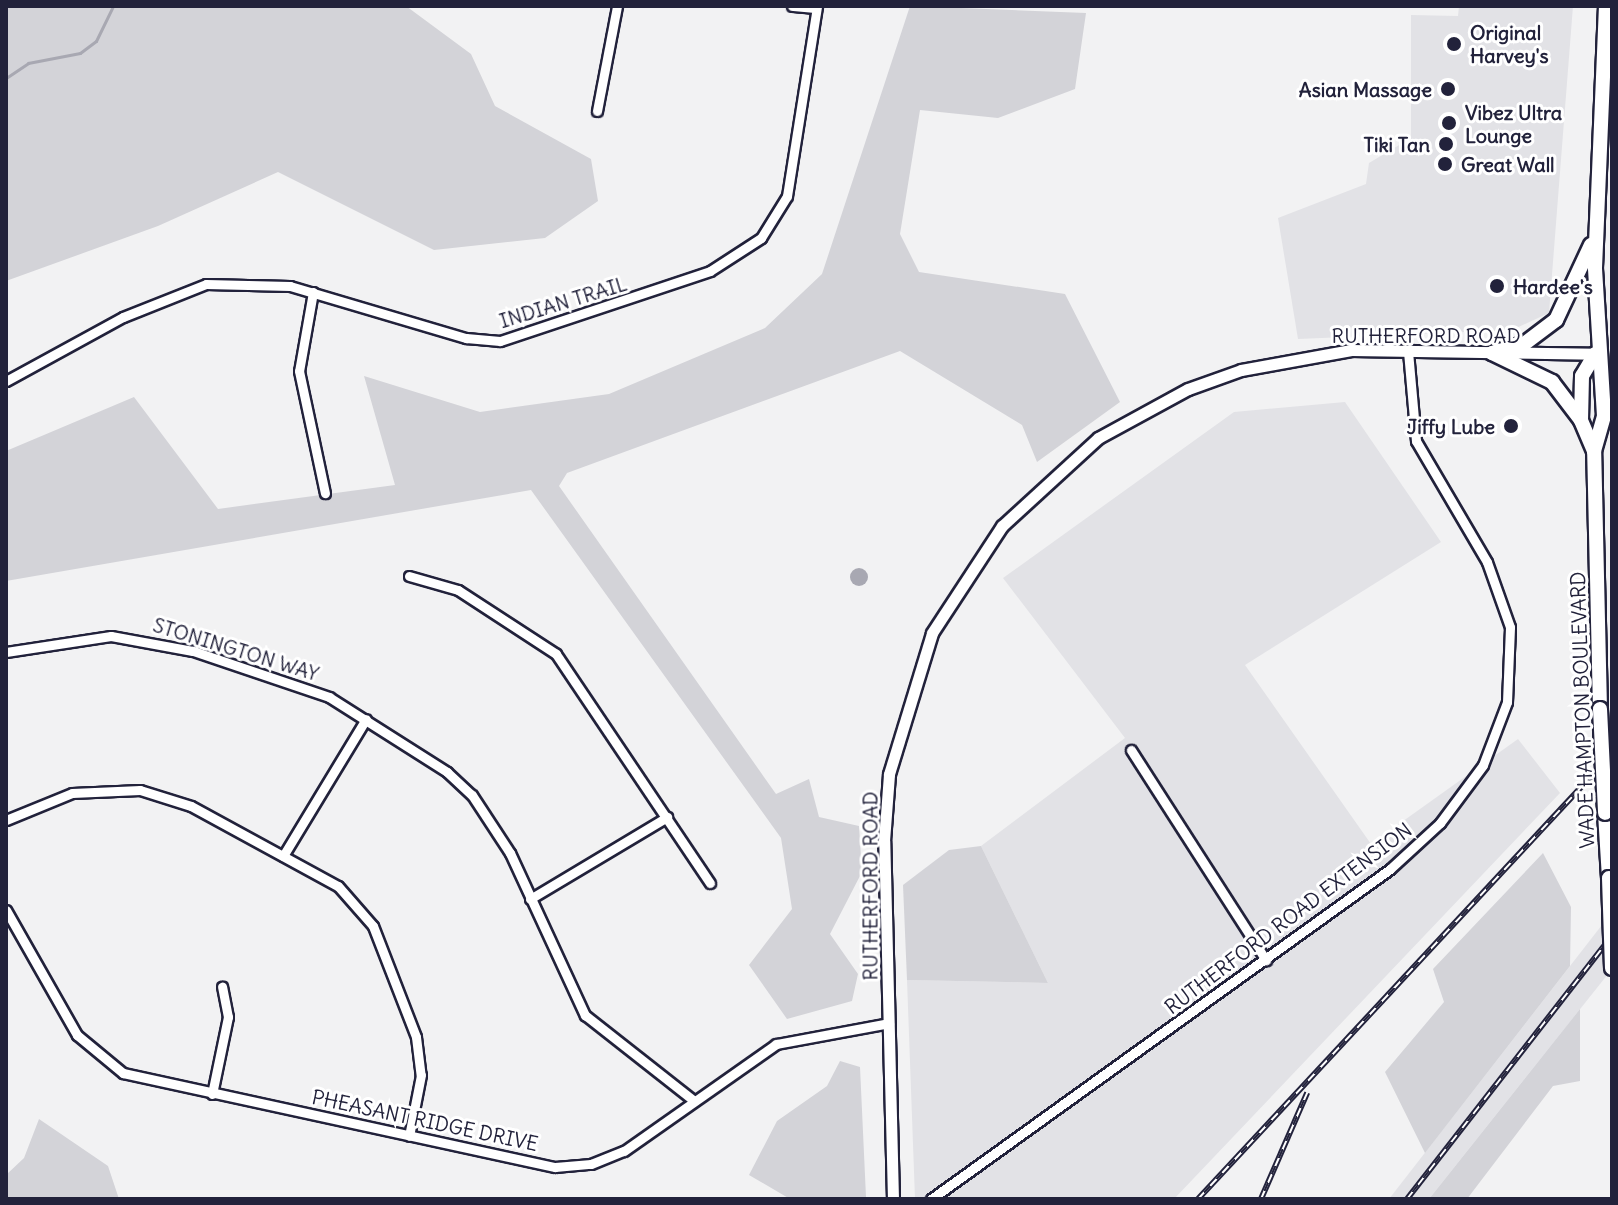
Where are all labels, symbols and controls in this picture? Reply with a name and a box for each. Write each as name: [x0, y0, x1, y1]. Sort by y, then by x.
place label: Original Harvey's: [1470, 20, 1549, 67]
marker: Original Harvey's: [1445, 35, 1463, 53]
place label: Asian Massage: [1299, 77, 1432, 101]
marker: Asian Massage: [1439, 80, 1457, 98]
place label: Vibez Ultra Lounge: [1465, 100, 1562, 147]
marker: Vibez Ultra Lounge: [1440, 114, 1458, 132]
place label: Tiki Tan: [1363, 132, 1430, 156]
marker: Tiki Tan: [1437, 135, 1455, 153]
place label: Great Wall: [1461, 152, 1555, 176]
marker: Great Wall: [1436, 155, 1454, 173]
street label: INDIAN TRAIL: [496, 271, 630, 333]
place label: Hardee's: [1513, 274, 1593, 298]
marker: Hardee's: [1488, 277, 1506, 295]
street label: RUTHERFORD ROAD: [1331, 323, 1521, 347]
place label: Jiffy Lube: [1407, 414, 1495, 438]
marker: Jiffy Lube: [1502, 417, 1520, 435]
street label: WADE HAMPTON BOULEVARD: [1565, 571, 1599, 849]
street label: STONINGTON WAY: [150, 612, 322, 686]
street label: RUTHERFORD ROAD: [858, 791, 882, 981]
street label: RUTHERFORD ROAD EXTENSION: [1160, 817, 1416, 1019]
street label: PHEASANT RIDGE DRIVE: [310, 1084, 540, 1156]

